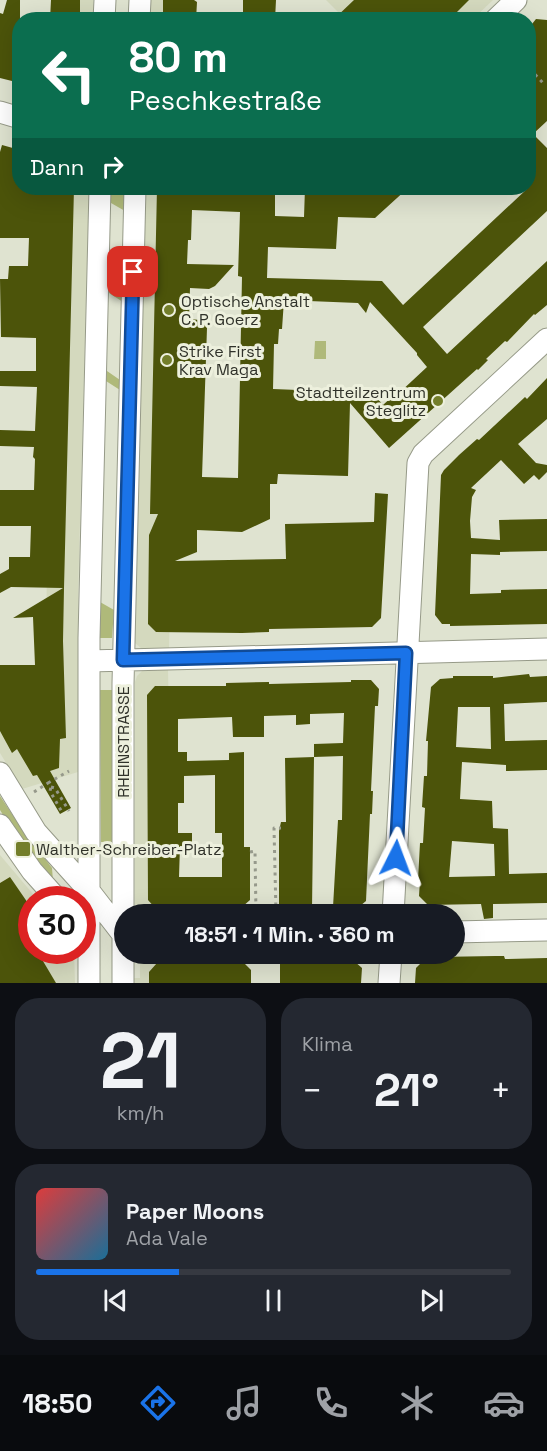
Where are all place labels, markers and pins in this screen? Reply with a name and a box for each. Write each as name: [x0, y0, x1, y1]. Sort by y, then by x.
pin: [107, 246, 158, 297]
place label: Optische Anstalt C. P. Goerz: [181, 291, 310, 330]
marker: Optische Anstalt C. P. Goerz: [162, 303, 176, 317]
place label: Strike First Krav Maga: [179, 341, 262, 380]
marker: Strike First Krav Maga: [160, 353, 174, 367]
place label: Stadtteilzentrum Steglitz: [296, 382, 426, 421]
marker: Stadtteilzentrum Steglitz: [431, 394, 445, 408]
place label: Walther-Schreiber-Platz: [36, 839, 222, 860]
marker: Walther-Schreiber-Platz: [14, 840, 32, 858]

